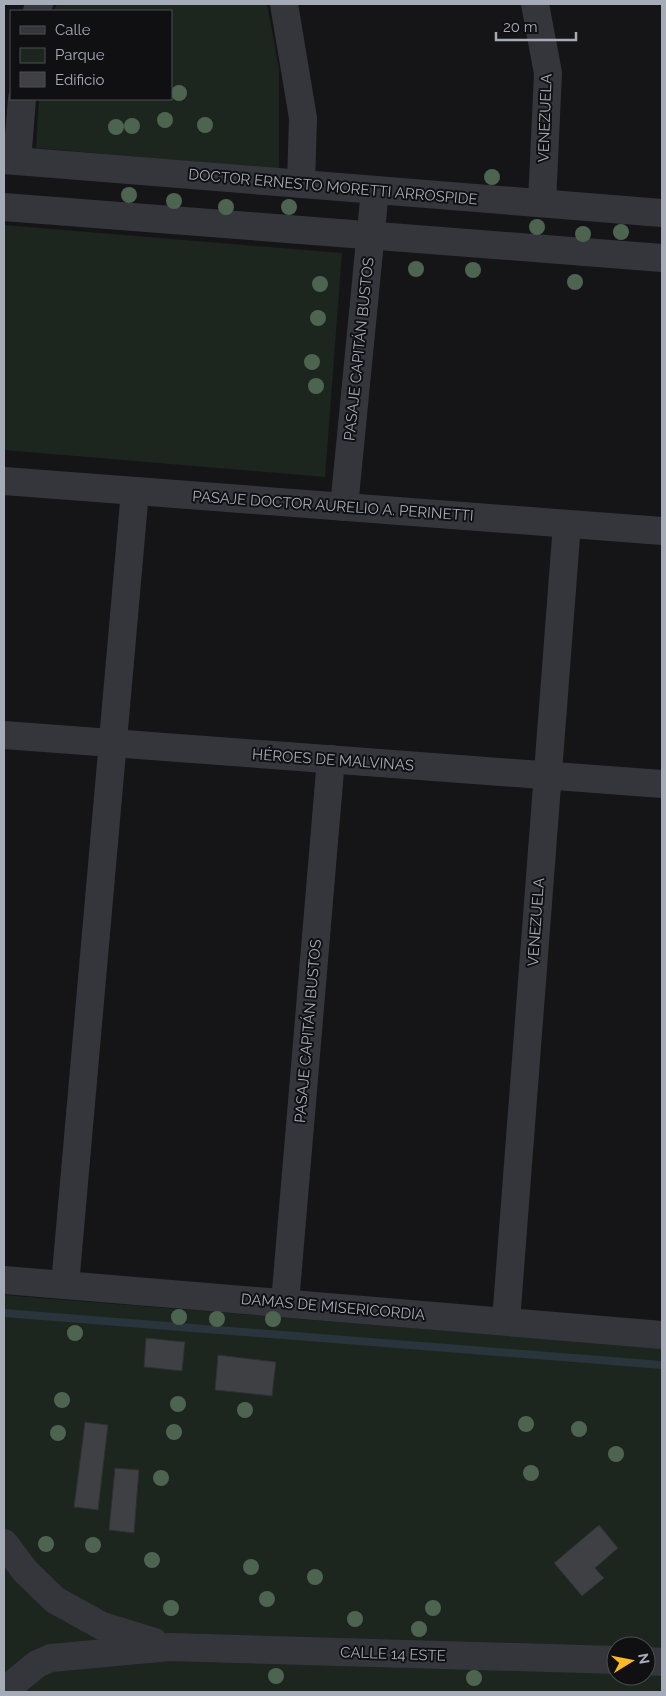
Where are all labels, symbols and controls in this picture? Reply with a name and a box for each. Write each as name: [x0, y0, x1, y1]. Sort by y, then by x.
legend: [10, 10, 172, 100]
scale bar: [496, 10, 576, 42]
text: 20 m: [503, 18, 538, 36]
text: Calle: [55, 21, 91, 39]
text: Parque: [55, 46, 105, 64]
text: Edificio: [55, 71, 105, 89]
street label: VENEZUELA: [534, 73, 556, 163]
street label: DOCTOR ERNESTO MORETTI ARROSPIDE: [188, 165, 478, 209]
street label: PASAJE CAPITÁN BUSTOS: [340, 256, 378, 442]
street label: PASAJE DOCTOR AURELIO A. PERINETTI: [192, 487, 474, 525]
street label: HÉROES DE MALVINAS: [252, 745, 414, 775]
street label: VENEZUELA: [524, 877, 548, 967]
street label: PASAJE CAPITÁN BUSTOS: [291, 938, 325, 1124]
street label: DAMAS DE MISERICORDIA: [240, 1290, 426, 1324]
north arrow: [606, 1636, 656, 1686]
street label: CALLE 14 ESTE: [340, 1643, 446, 1665]
text: N: [635, 1652, 653, 1665]

